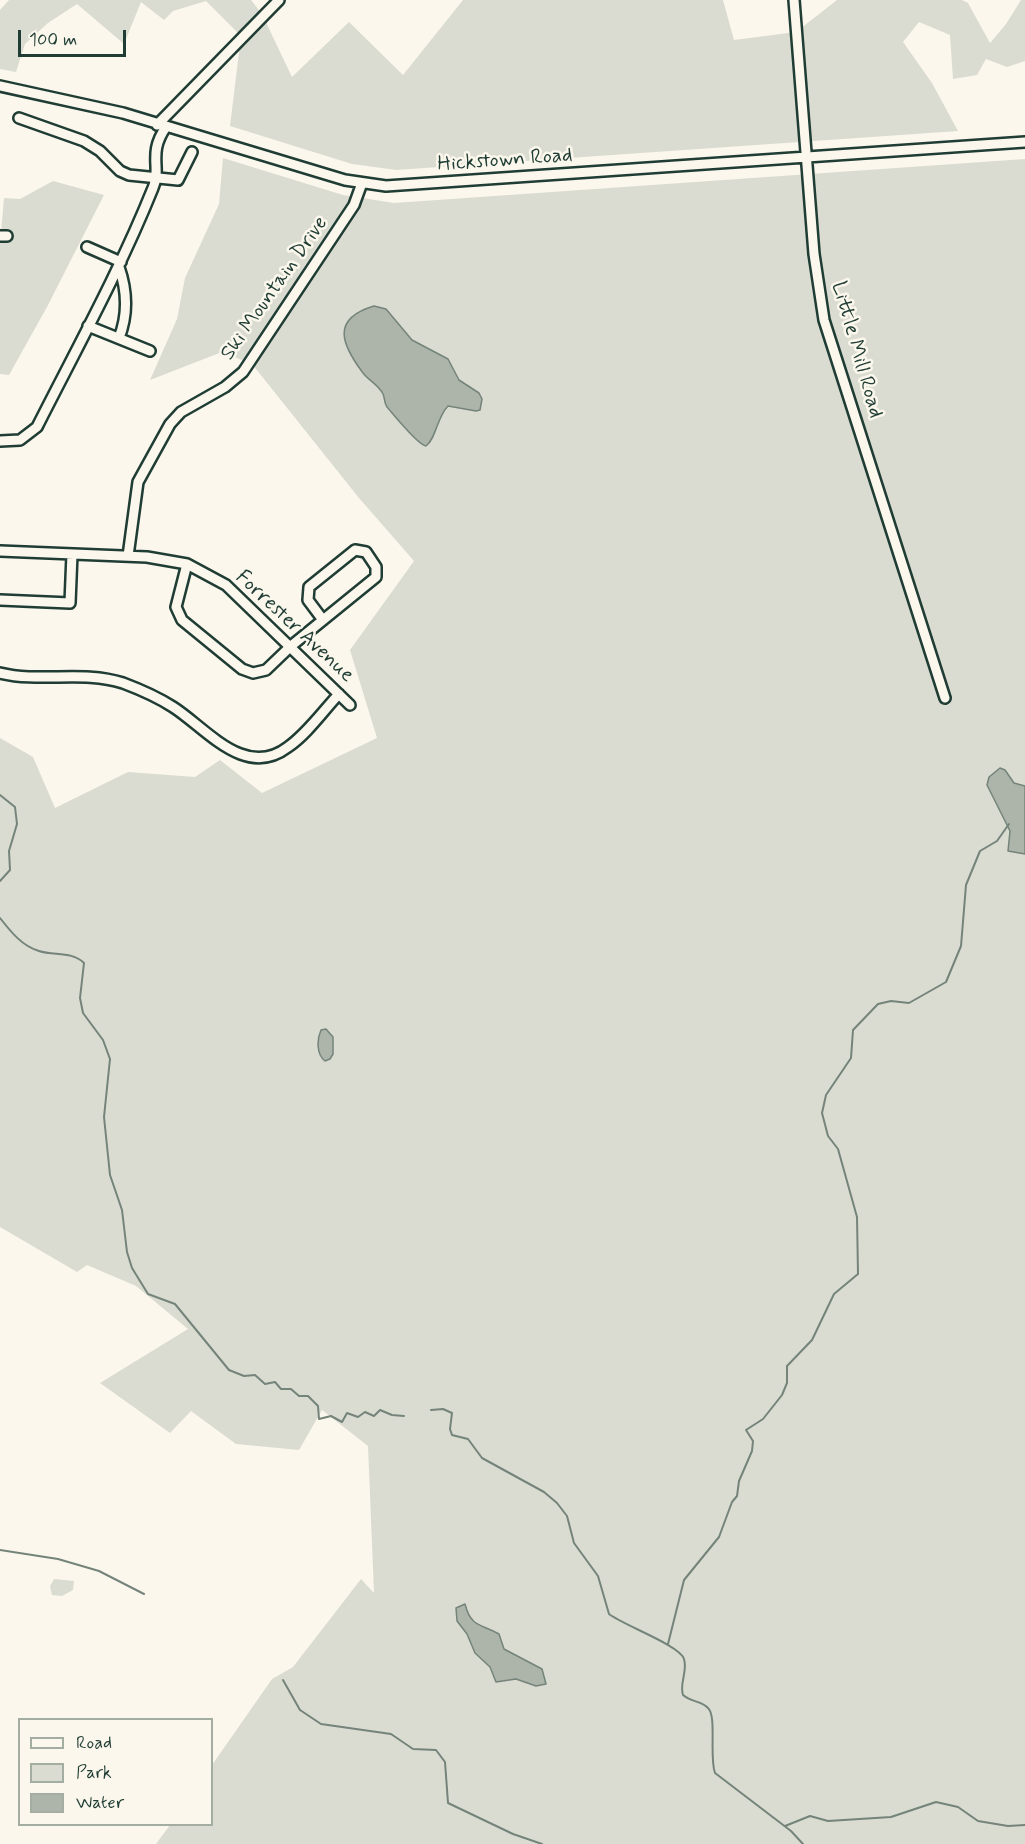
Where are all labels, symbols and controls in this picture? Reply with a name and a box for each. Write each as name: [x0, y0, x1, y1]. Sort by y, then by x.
scale bar: [21, 18, 129, 56]
text: 100 m: [29, 28, 77, 52]
street label: Hickstown Road: [437, 144, 573, 178]
street label: Ski Mountain Drive: [216, 212, 334, 366]
street label: Little Mill Road: [825, 279, 887, 421]
street label: Forrester Avenue: [229, 566, 359, 688]
legend: [18, 1718, 213, 1826]
text: Road: [76, 1731, 112, 1755]
text: Park: [76, 1761, 112, 1785]
text: Water: [76, 1791, 124, 1815]

